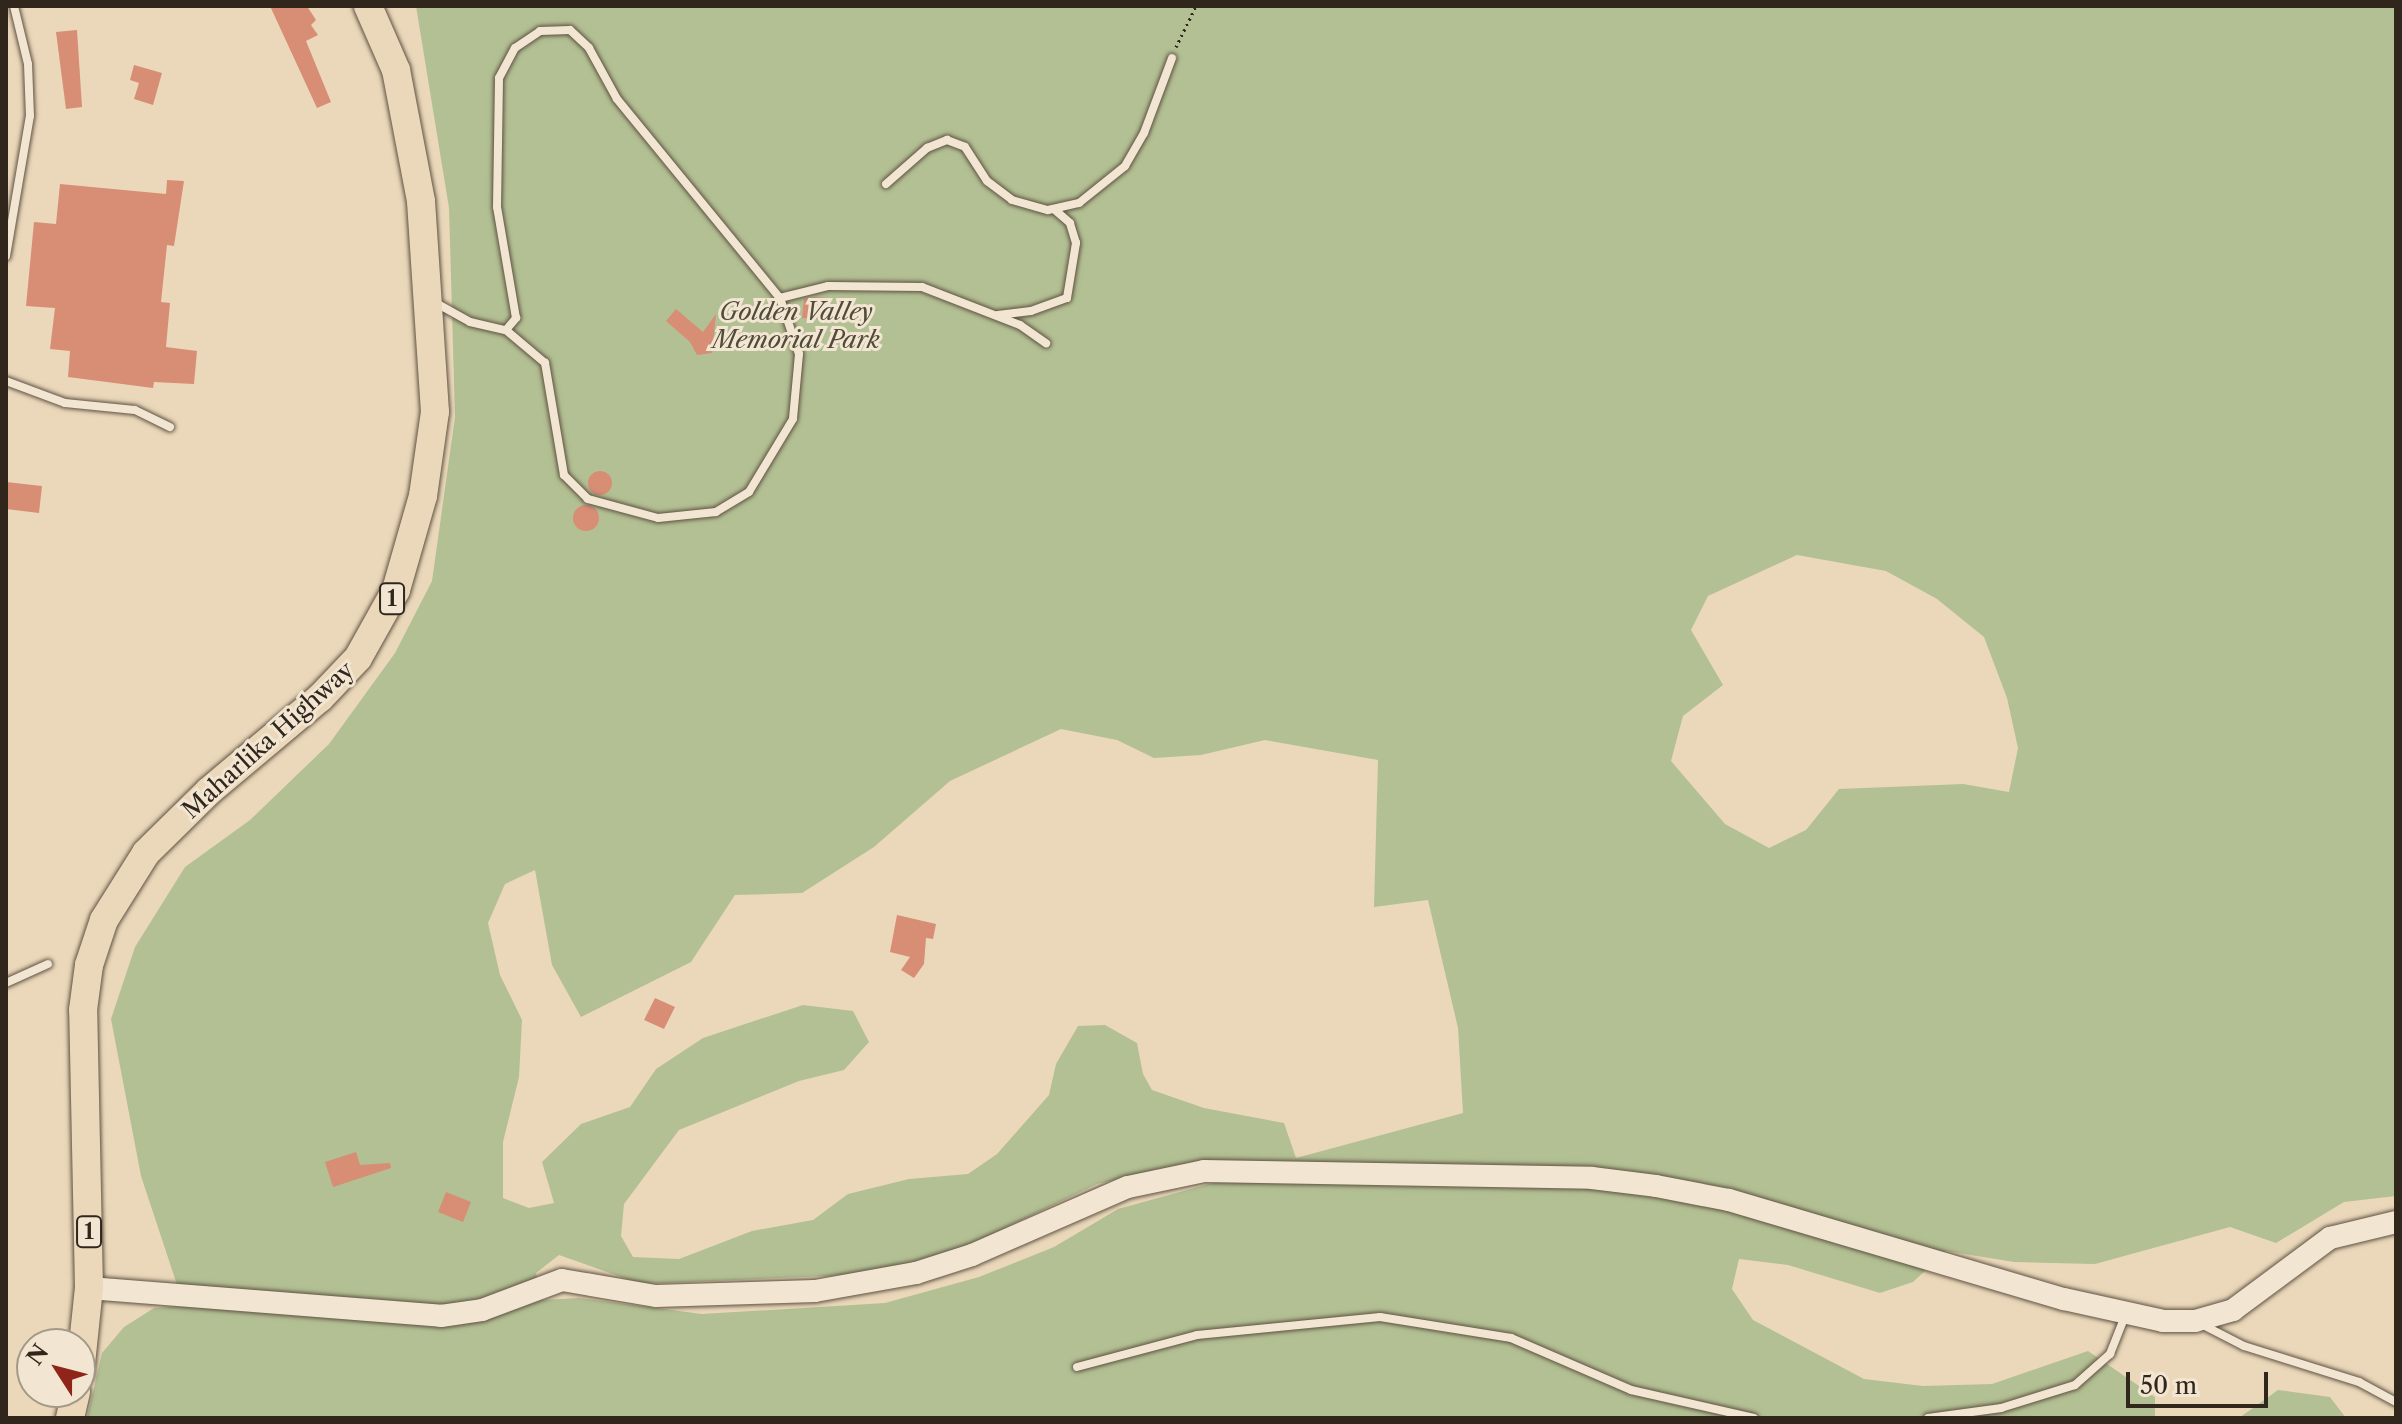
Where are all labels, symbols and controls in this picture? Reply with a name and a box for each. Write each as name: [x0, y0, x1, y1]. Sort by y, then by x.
park label: Golden Valley Memorial Park: [712, 298, 880, 354]
road number: 1: [378, 581, 406, 617]
street label: Maharlika Highway: [176, 655, 360, 825]
road number: 1: [75, 1214, 103, 1250]
north arrow: [16, 1328, 96, 1408]
text: N: [21, 1339, 54, 1370]
scale bar: [2130, 1356, 2272, 1406]
text: 50 m: [2140, 1371, 2197, 1400]

